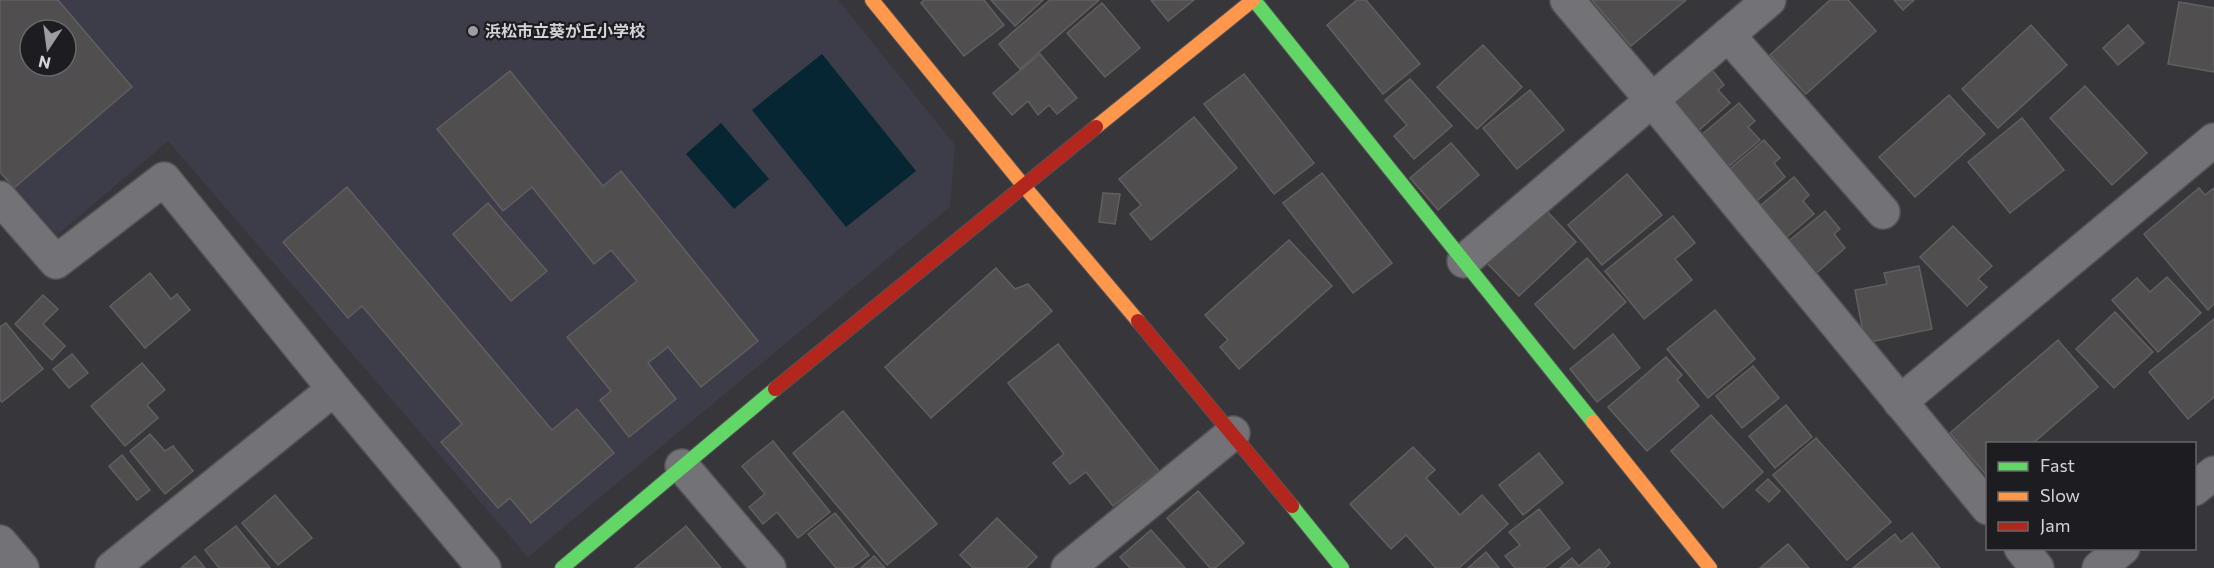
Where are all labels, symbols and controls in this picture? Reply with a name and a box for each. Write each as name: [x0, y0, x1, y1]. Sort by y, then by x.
north arrow: [18, 18, 78, 78]
place label: 浜松市立葵が丘小学校: [485, 21, 645, 40]
marker: 浜松市立葵が丘小学校: [466, 24, 480, 38]
text: N: [37, 52, 52, 74]
legend: [1986, 442, 2196, 550]
text: Fast: [2040, 454, 2075, 476]
text: Slow: [2040, 484, 2080, 506]
text: Jam: [2040, 514, 2070, 536]

